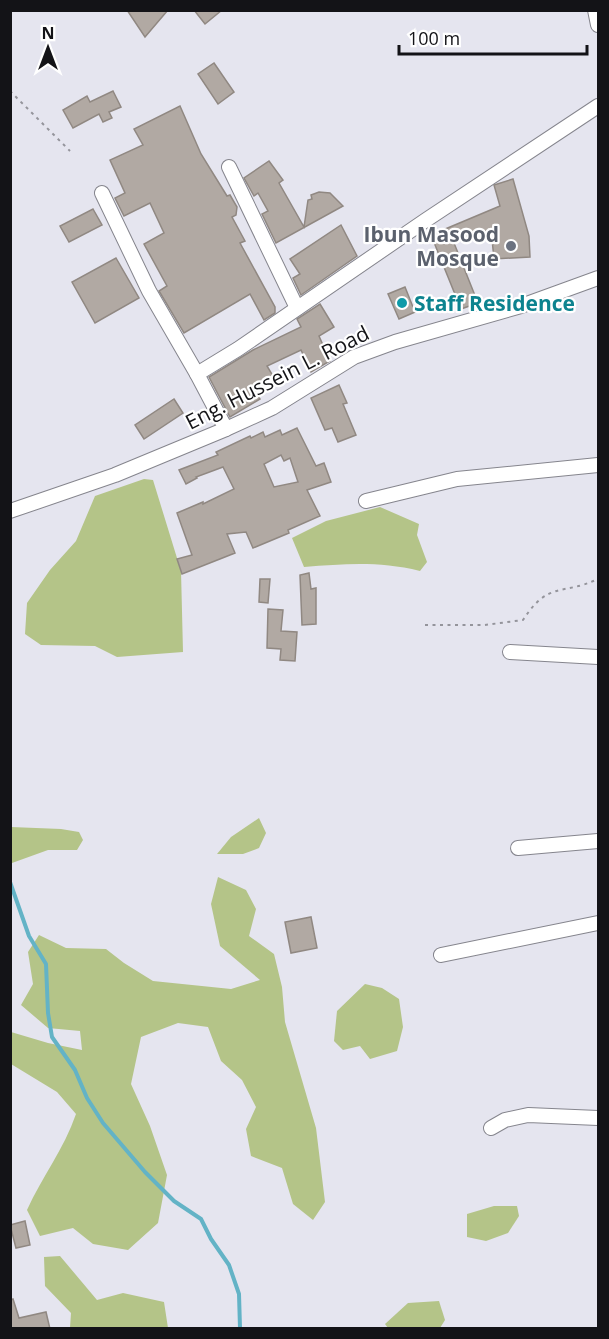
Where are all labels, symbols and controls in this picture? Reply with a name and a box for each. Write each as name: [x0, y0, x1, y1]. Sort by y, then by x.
north arrow: [18, 18, 78, 78]
scale bar: [399, 18, 586, 56]
text: N: [41, 22, 55, 44]
text: 100 m: [408, 26, 460, 50]
place label: Ibun Masood Mosque: [363, 220, 499, 272]
marker: Ibun Masood Mosque: [504, 239, 518, 253]
place label: Staff Residence: [414, 289, 575, 317]
marker: Staff Residence: [395, 296, 409, 310]
street label: Eng. Hussein L. Road: [180, 318, 374, 436]

